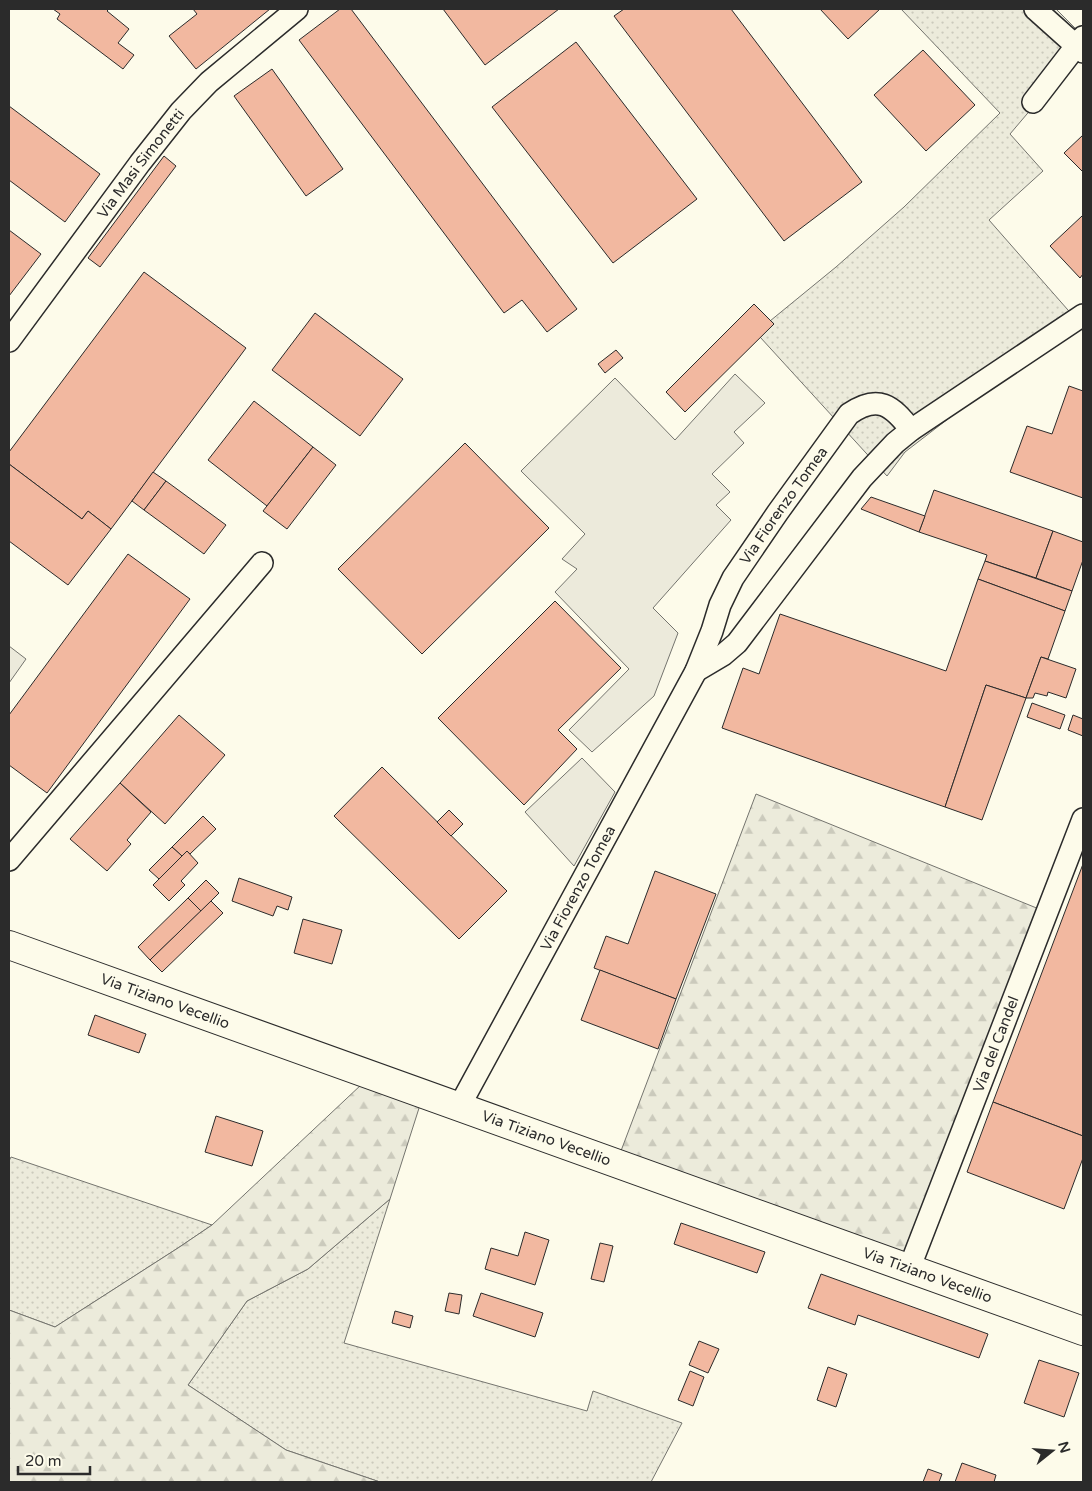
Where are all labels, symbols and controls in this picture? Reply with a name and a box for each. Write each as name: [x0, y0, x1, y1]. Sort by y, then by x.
street label: Via Masi Simonetti: [93, 105, 188, 222]
street label: Via Fiorenzo Tomea: [736, 443, 831, 568]
street label: Via Fiorenzo Tomea: [537, 822, 619, 954]
street label: Via Tiziano Vecellio: [98, 970, 232, 1033]
street label: Via del Candel: [969, 994, 1023, 1095]
street label: Via Tiziano Vecellio: [479, 1107, 613, 1170]
street label: Via Tiziano Vecellio: [861, 1244, 994, 1307]
north arrow: [1027, 1426, 1077, 1476]
text: N: [1054, 1439, 1074, 1455]
scale bar: [18, 1444, 90, 1476]
text: 20 m: [25, 1452, 62, 1470]

